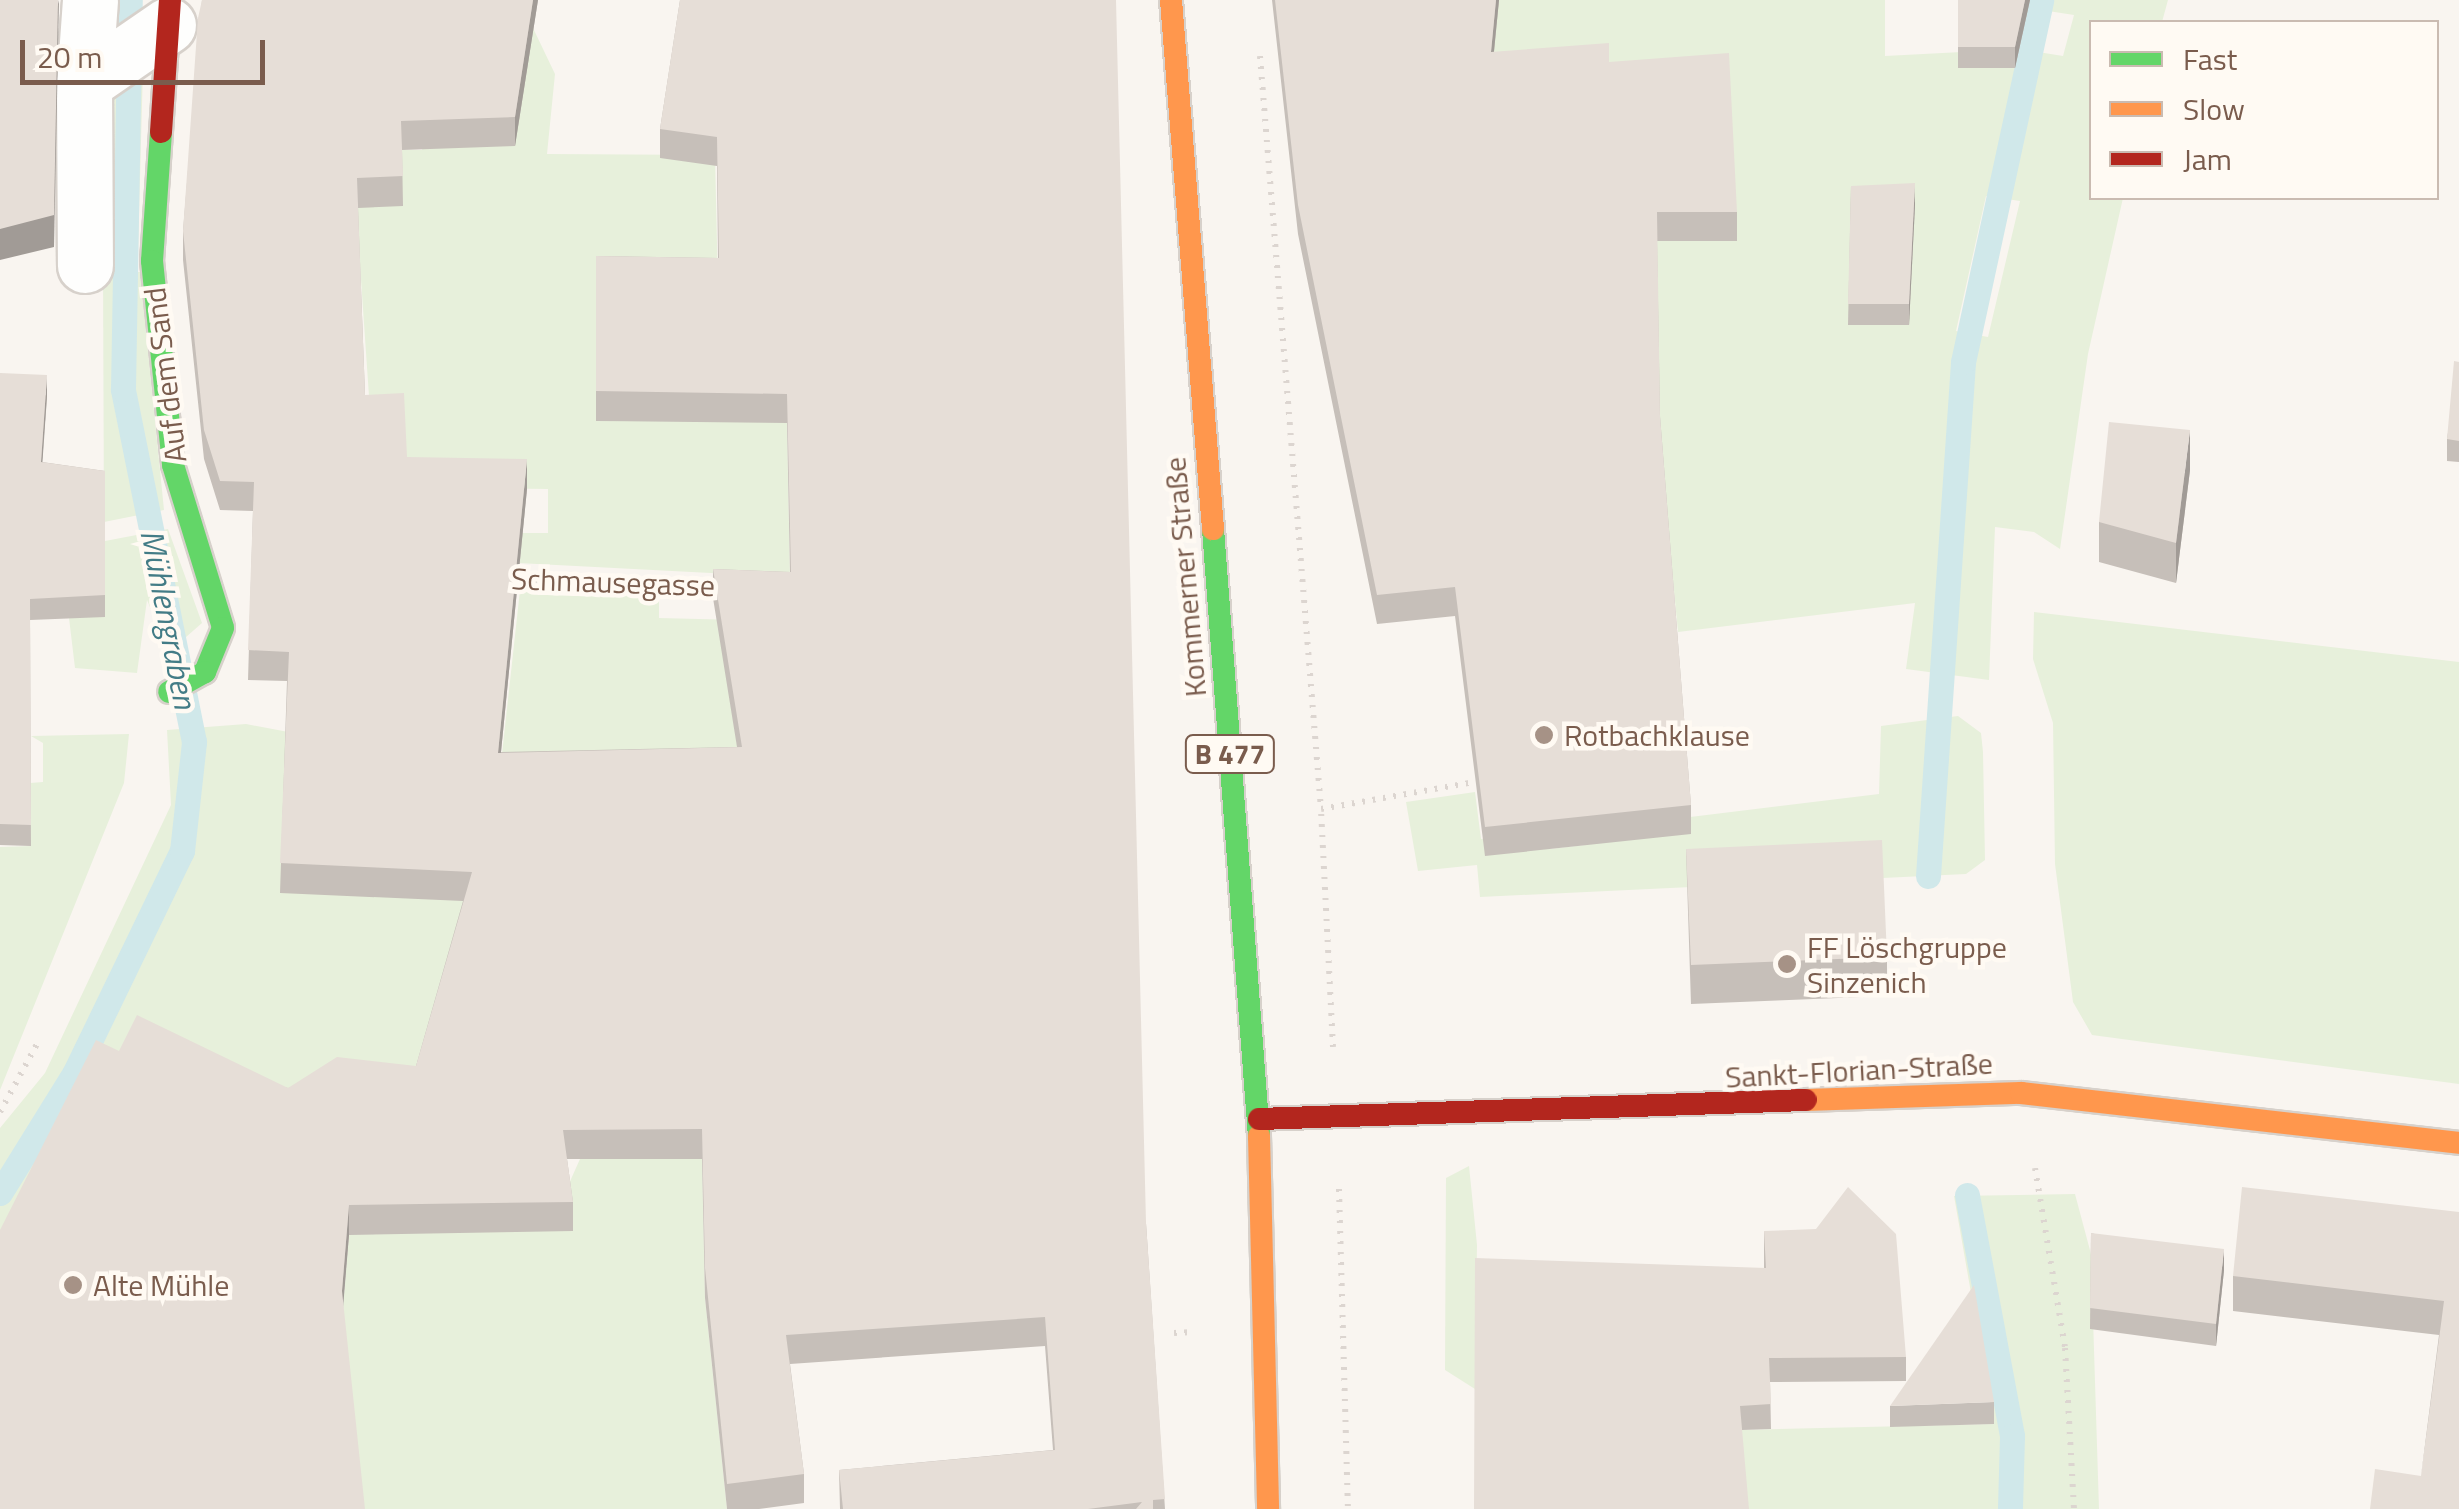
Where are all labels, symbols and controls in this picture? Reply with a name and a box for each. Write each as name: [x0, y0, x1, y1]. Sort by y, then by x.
scale bar: [25, 20, 270, 82]
legend: [2089, 20, 2439, 200]
text: 20 m: [37, 34, 102, 80]
text: Fast: [2183, 36, 2237, 82]
text: Slow: [2183, 86, 2245, 132]
text: Jam: [2183, 136, 2232, 182]
street label: Auf dem Sand: [136, 285, 194, 465]
street label: Kommerner Straße: [1157, 456, 1213, 698]
water label: Mühlengraben: [133, 526, 205, 712]
street label: Schmausegasse: [510, 560, 716, 604]
place label: Rotbachklause: [1564, 717, 1750, 753]
marker: Rotbachklause: [1533, 724, 1555, 746]
road number: B 477: [1182, 731, 1278, 777]
place label: FF Löschgruppe Sinzenich: [1807, 929, 2007, 1000]
marker: FF Löschgruppe Sinzenich: [1776, 953, 1798, 975]
street label: Sankt-Florian-Straße: [1724, 1045, 1994, 1095]
place label: Alte Mühle: [93, 1267, 229, 1303]
marker: Alte Mühle: [62, 1274, 84, 1296]

